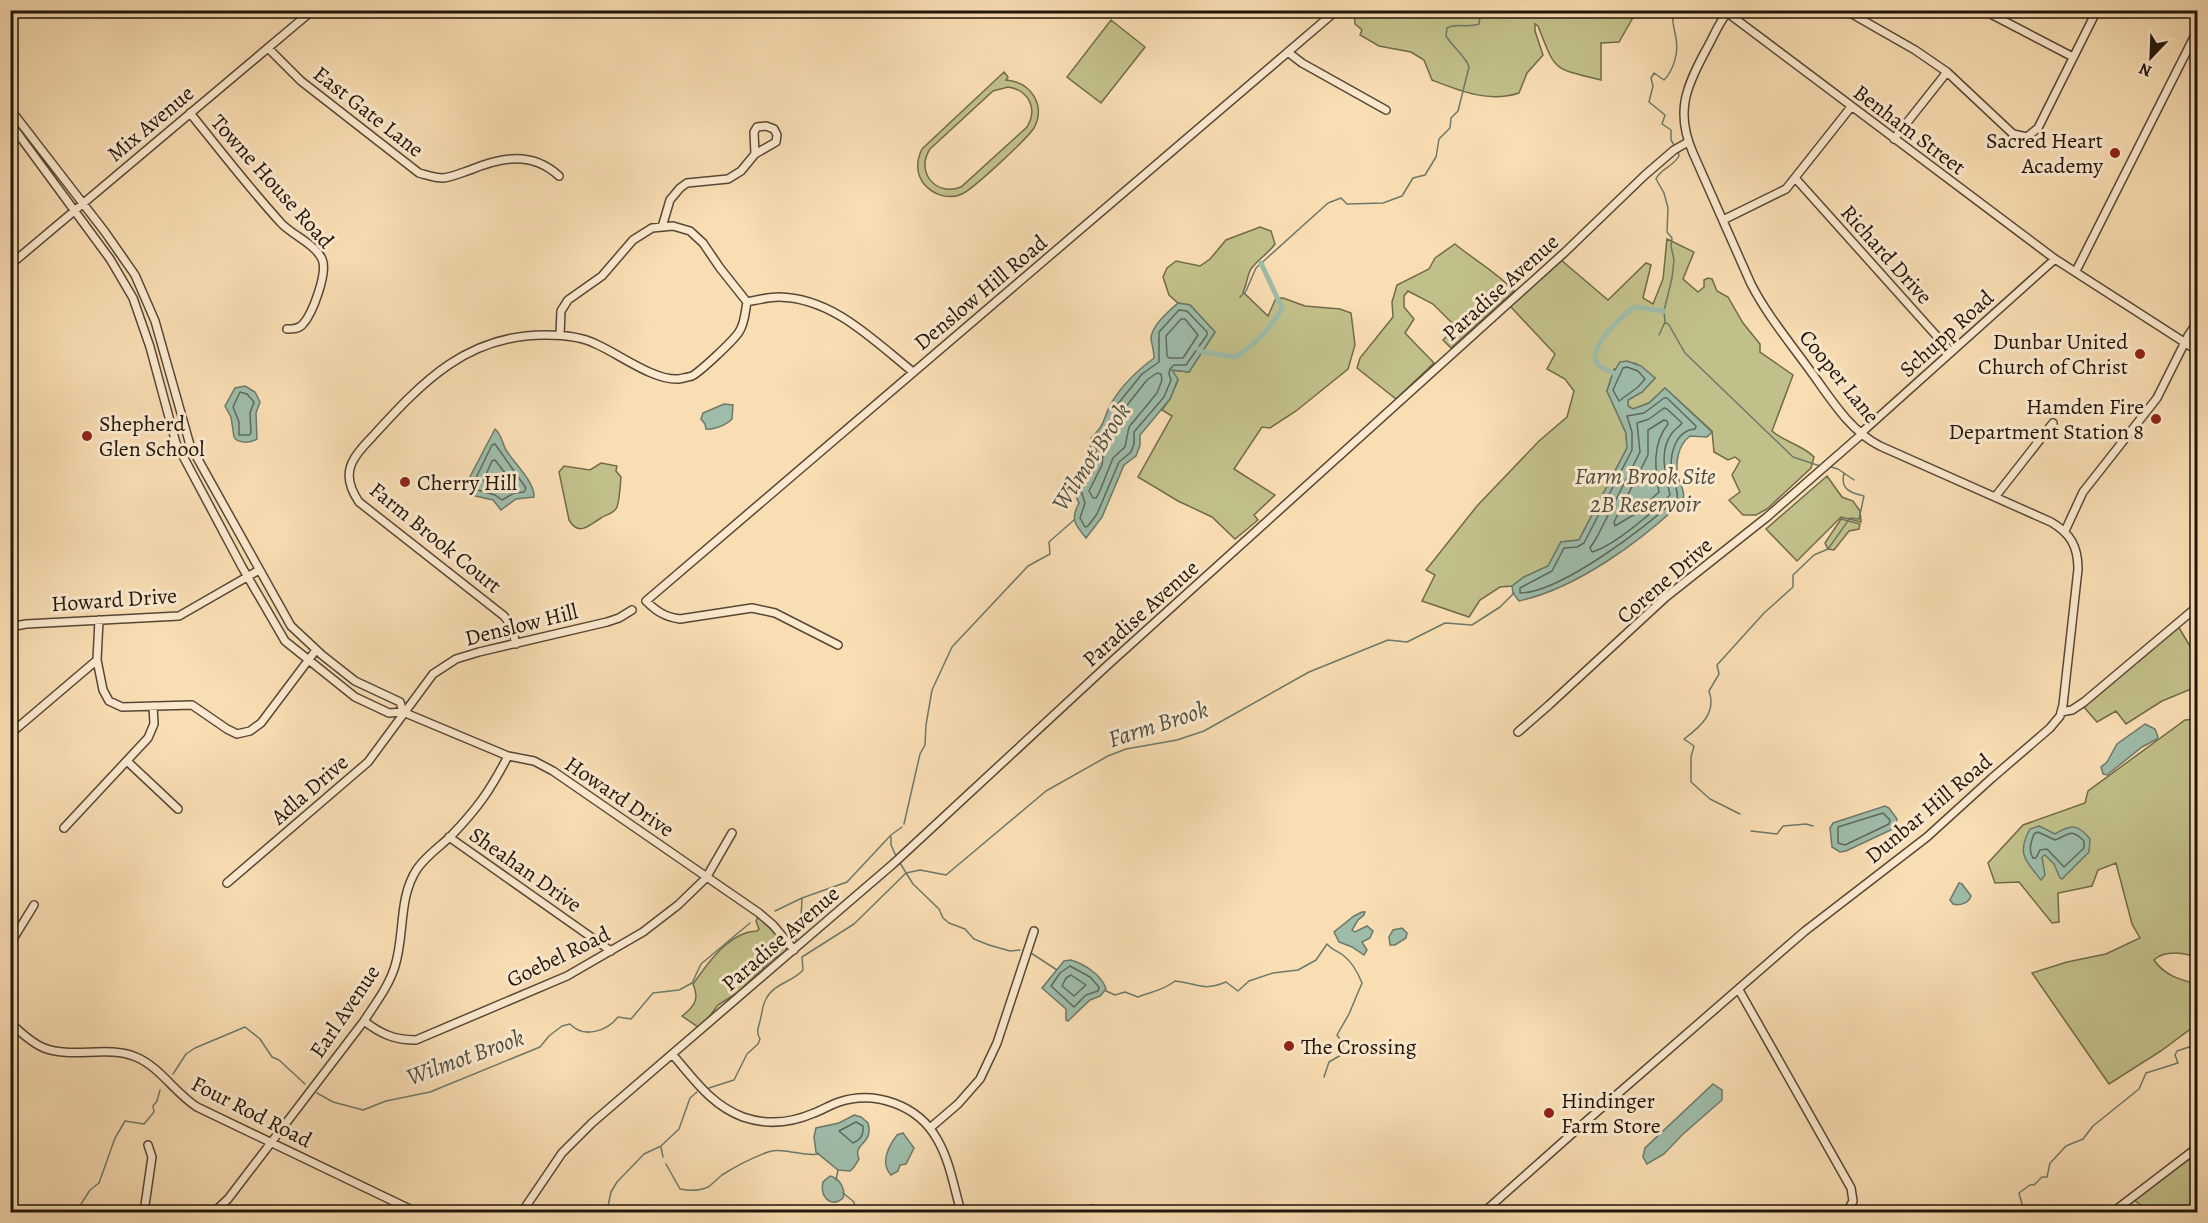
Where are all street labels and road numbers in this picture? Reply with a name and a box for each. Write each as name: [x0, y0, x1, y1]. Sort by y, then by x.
street label: East Gate Lane: [307, 59, 430, 164]
street label: Benham Street: [1847, 78, 1972, 182]
street label: Mix Avenue: [101, 79, 200, 169]
street label: Towne House Road: [204, 108, 341, 255]
street label: Richard Drive: [1833, 198, 1939, 311]
street label: Paradise Avenue: [1436, 227, 1565, 348]
street label: Denslow Hill Road: [908, 228, 1054, 357]
street label: Schupp Road: [1893, 283, 2001, 384]
street label: Cooper Lane: [1792, 323, 1886, 430]
street label: Farm Brook Court: [363, 475, 508, 600]
street label: Corene Drive: [1610, 531, 1719, 631]
street label: Paradise Avenue: [1076, 553, 1205, 674]
street label: Howard Drive: [50, 581, 178, 619]
street label: Denslow Hill: [462, 596, 581, 653]
street label: Dunbar Hill Road: [1859, 747, 1999, 871]
street label: Adla Drive: [264, 748, 355, 832]
street label: Howard Drive: [559, 749, 680, 844]
street label: Sheahan Drive: [463, 820, 588, 920]
street label: Paradise Avenue: [715, 879, 846, 998]
street label: Goebel Road: [502, 919, 615, 995]
street label: Earl Avenue: [303, 959, 387, 1064]
street label: Four Rod Road: [186, 1069, 317, 1155]

